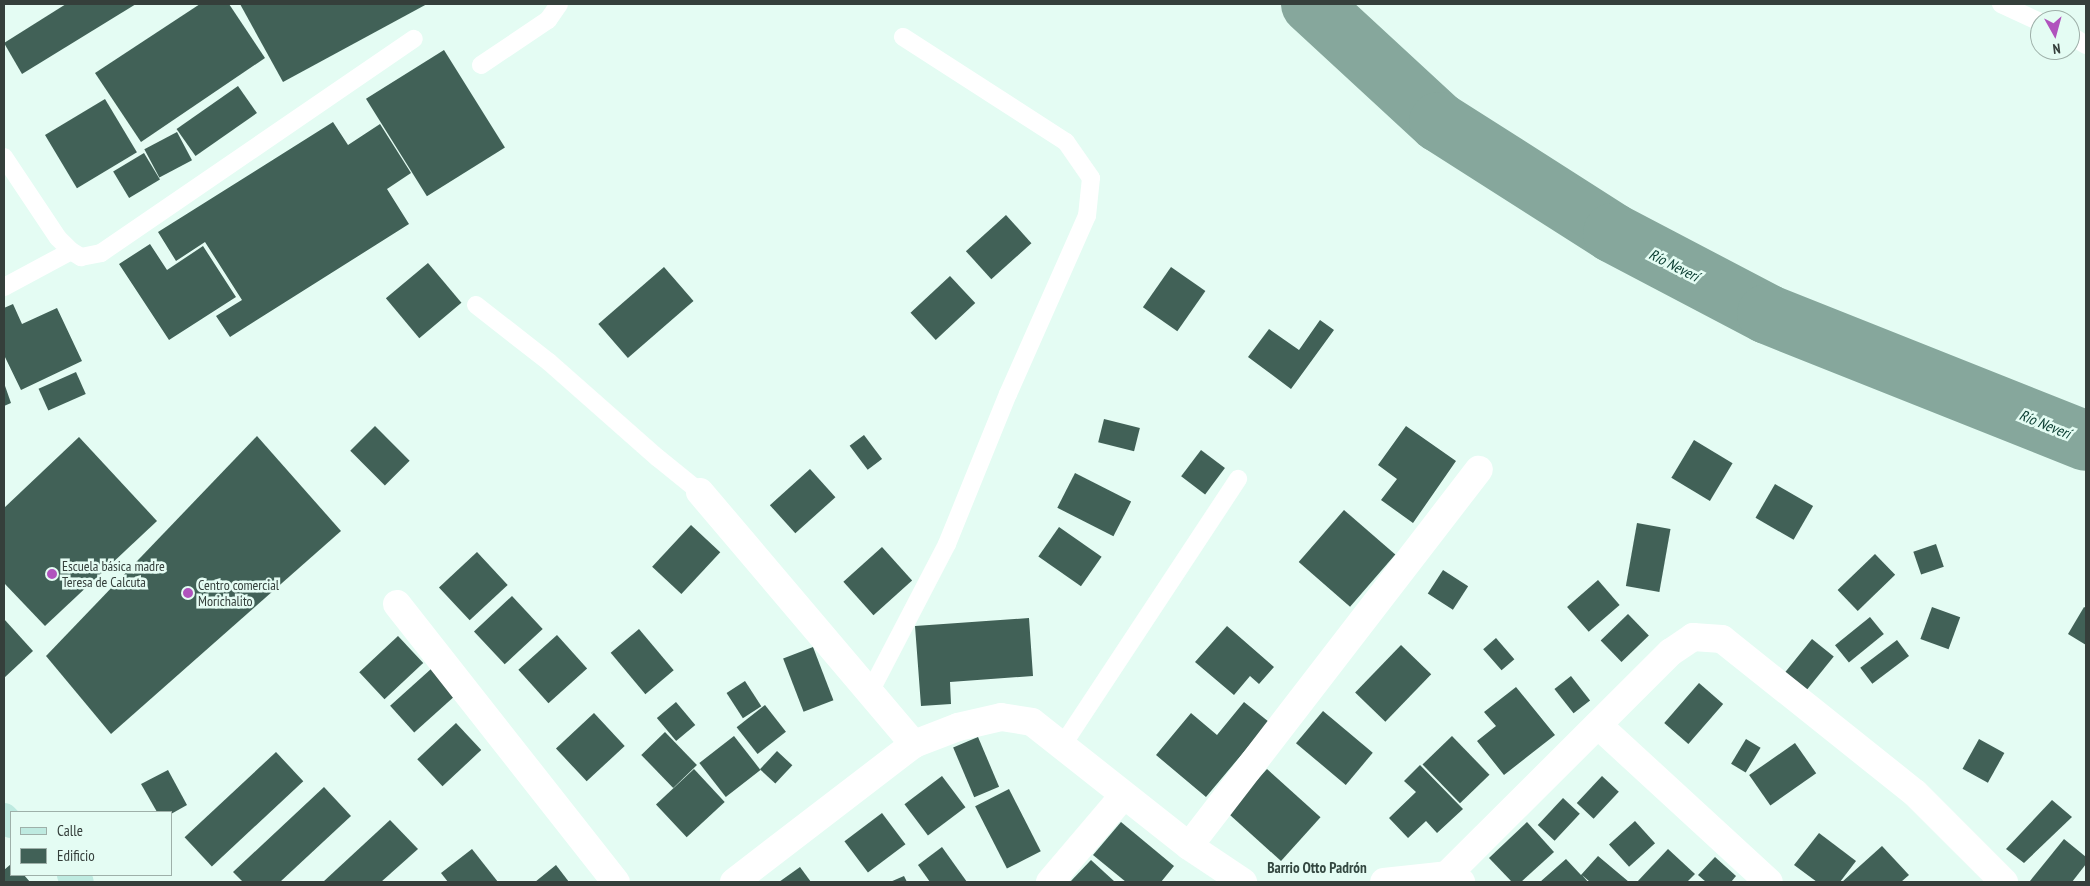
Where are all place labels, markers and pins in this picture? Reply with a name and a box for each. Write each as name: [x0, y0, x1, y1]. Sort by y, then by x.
place label: Escuela básica madre Teresa de Calcuta: [62, 558, 165, 590]
marker: Escuela básica madre Teresa de Calcuta: [46, 568, 58, 580]
place label: Centro comercial Morichalito: [198, 577, 279, 610]
marker: Centro comercial Morichalito: [182, 587, 194, 599]

